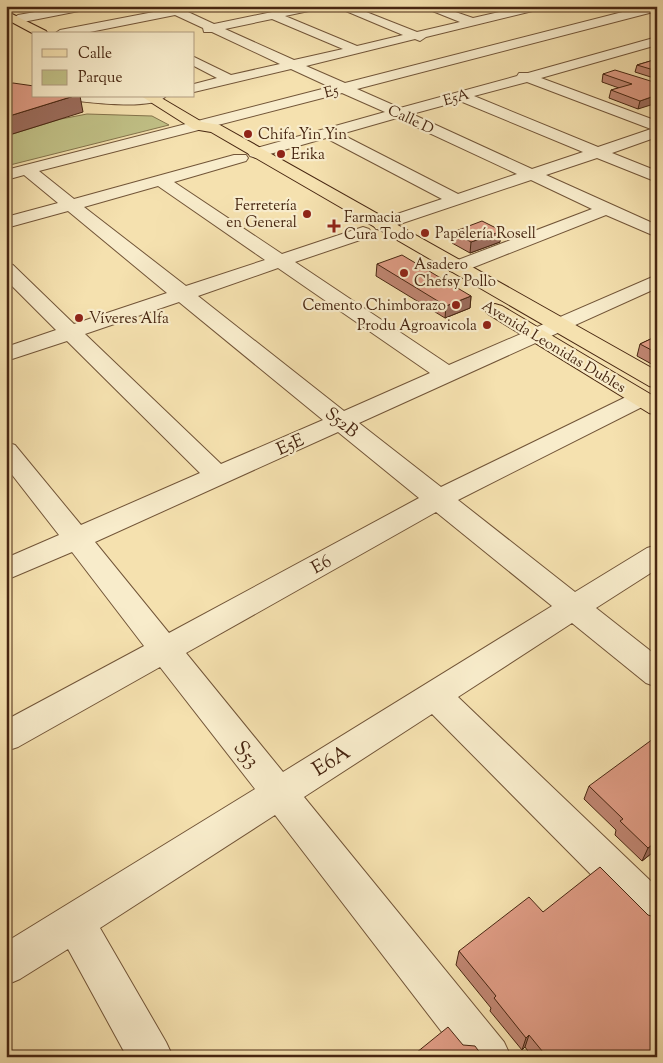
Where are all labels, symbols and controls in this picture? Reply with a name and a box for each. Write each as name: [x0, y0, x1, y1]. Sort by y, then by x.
legend: [32, 32, 195, 98]
text: Calle: [78, 44, 112, 65]
text: Parque: [78, 68, 122, 89]
street label: E5: [322, 80, 341, 104]
street label: E5A: [441, 85, 472, 112]
street label: Calle D: [384, 100, 437, 140]
place label: Chifa Yin Yin: [258, 125, 347, 146]
marker: Chifa Yin Yin: [242, 128, 254, 140]
place label: Erika: [291, 145, 325, 166]
marker: Erika: [275, 148, 287, 160]
place label: Ferretería en General: [226, 196, 297, 234]
marker: Ferretería en General: [301, 208, 313, 220]
place label: Farmacia Cura Todo: [344, 208, 414, 246]
marker: Farmacia Cura Todo: [328, 220, 340, 232]
place label: Papelería Rosell: [435, 224, 536, 245]
marker: Papelería Rosell: [419, 227, 431, 239]
place label: Asadero Chefsy Pollo: [414, 255, 496, 293]
marker: Asadero Chefsy Pollo: [398, 267, 410, 279]
place label: Cemento Chimborazo: [303, 296, 446, 317]
street label: Avenida Leonidas Dubles: [477, 296, 629, 399]
marker: Cemento Chimborazo: [450, 299, 462, 311]
place label: Víveres Alfa: [89, 309, 169, 330]
marker: Víveres Alfa: [73, 312, 85, 324]
place label: Produ Agroavicola: [357, 316, 477, 337]
marker: Produ Agroavicola: [481, 319, 493, 331]
street label: S52B: [318, 402, 363, 445]
street label: E5E: [273, 428, 309, 463]
street label: E6: [307, 550, 337, 582]
street label: S53: [225, 735, 266, 776]
street label: E6A: [307, 738, 357, 785]

